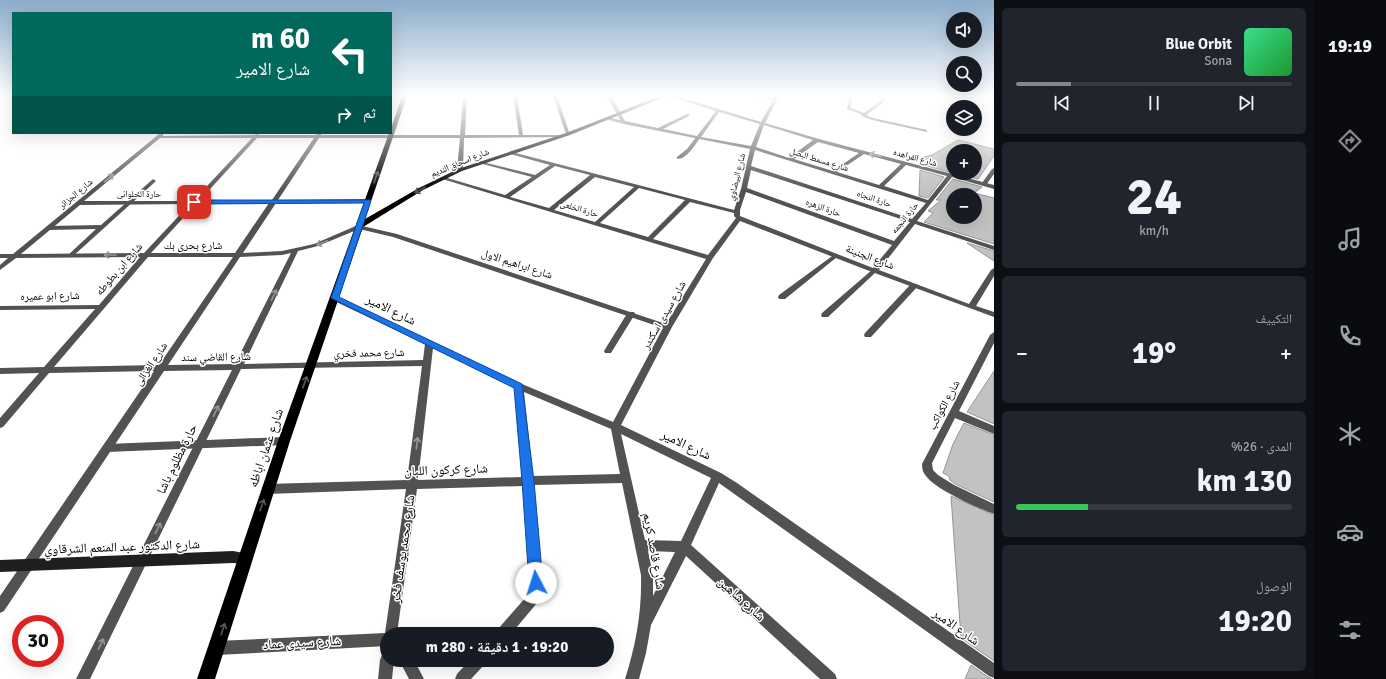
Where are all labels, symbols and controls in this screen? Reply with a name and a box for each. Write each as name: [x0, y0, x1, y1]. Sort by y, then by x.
map controls: [946, 12, 982, 224]
button: sound: [946, 12, 982, 48]
text: 60 m: [251, 22, 310, 56]
icon: left: [324, 28, 376, 80]
text: Blue Orbit: [1165, 35, 1232, 53]
text: 19:19: [1328, 35, 1372, 57]
text: Sona: [1204, 53, 1232, 69]
button: search: [946, 56, 982, 92]
text: شارع الامير: [236, 58, 310, 80]
icon: previous: [1051, 92, 1073, 114]
icon: pause: [1143, 92, 1165, 114]
icon: next: [1235, 92, 1257, 114]
button: layers: [946, 100, 982, 136]
icon: right: [333, 104, 355, 126]
text: ثم: [363, 104, 376, 122]
icon: directions: [1336, 127, 1364, 155]
button: +: [946, 144, 982, 180]
street label: شارع اسحاق النديم: [429, 146, 491, 180]
street label: شارع مسمط البصل: [788, 146, 850, 174]
street label: شارع الفراهده: [892, 147, 938, 169]
one-way arrow: [869, 151, 882, 159]
street label: شارع البيضاوي: [726, 152, 749, 202]
text: 24: [1126, 165, 1182, 229]
one-way arrow: [373, 172, 381, 184]
one-way arrow: [104, 173, 114, 182]
street label: شارع الجزائر: [56, 177, 95, 212]
pin: [177, 185, 211, 219]
one-way arrow: [414, 186, 426, 194]
street label: حارة النجاه: [855, 188, 893, 210]
button: −: [946, 188, 982, 224]
street label: حارة الحلوانى: [117, 189, 161, 200]
icon: arrive: [183, 191, 205, 213]
street label: حارة الزهره: [804, 197, 842, 220]
street label: حارة الخلعى: [559, 198, 600, 220]
street label: حارة النجمه: [889, 200, 921, 236]
text: km/h: [1139, 223, 1169, 239]
icon: music: [1336, 225, 1364, 253]
street label: شارع بحرى بك: [164, 239, 222, 252]
one-way arrow: [317, 239, 329, 247]
street label: شارع ابن بطوطه: [93, 240, 145, 298]
street label: شارع الجنينة: [844, 242, 896, 272]
street label: شارع ابراهيم الاول: [480, 246, 554, 283]
one-way arrow: [104, 251, 117, 259]
street label: شارع سيدى اسكندر: [639, 279, 689, 352]
street label: شارع ابو عميره: [20, 289, 80, 303]
one-way arrow: [271, 289, 278, 301]
street label: شارع الامير: [362, 291, 418, 330]
text: التكييف: [1256, 311, 1292, 327]
icon: phone: [1336, 322, 1364, 350]
text: 19°: [1132, 335, 1176, 372]
street label: شارع الغزالى: [132, 340, 170, 388]
text: −: [1016, 340, 1028, 367]
text: +: [1280, 340, 1292, 367]
street label: شارع محمد فخري: [333, 346, 405, 362]
street label: شارع القاضي سند: [181, 350, 251, 366]
one-way arrow: [302, 377, 310, 389]
street label: شارع الكواكب: [925, 378, 963, 432]
one-way arrow: [213, 405, 220, 417]
street label: شارع عثمان اباظه: [245, 406, 288, 490]
icon: climate: [1336, 420, 1364, 448]
street label: حارة مظلوم باشا: [153, 421, 201, 497]
street label: شارع الامير: [657, 426, 714, 464]
one-way arrow: [413, 437, 421, 450]
text: المدى · 26%: [1231, 439, 1292, 455]
street label: شارع كركون اللبان: [404, 461, 488, 480]
text: 130 km: [1197, 463, 1292, 500]
street label: شارع محمد يوسف فخر: [387, 494, 419, 605]
one-way arrow: [259, 499, 266, 512]
street label: شارع قاصد كريم: [638, 511, 669, 591]
icon: car: [1336, 518, 1364, 546]
one-way arrow: [155, 522, 163, 534]
street label: شارع الدكتور عبد المنعم الشرقاوي: [44, 536, 200, 560]
position arrow: [515, 562, 557, 604]
street label: شارع شاهين: [713, 574, 768, 625]
text: الوصول: [1256, 579, 1292, 595]
text: 19:20: [1218, 603, 1292, 640]
street label: شارع الامير: [928, 605, 982, 650]
speed limit sign: 30: [12, 615, 64, 667]
icon: filters: [1336, 616, 1364, 644]
one-way arrow: [220, 622, 227, 635]
street label: شارع سيدى عماد: [262, 633, 342, 654]
one-way arrow: [97, 638, 105, 650]
text: 19:20 · 1 دقيقة · 280 m: [426, 638, 568, 656]

